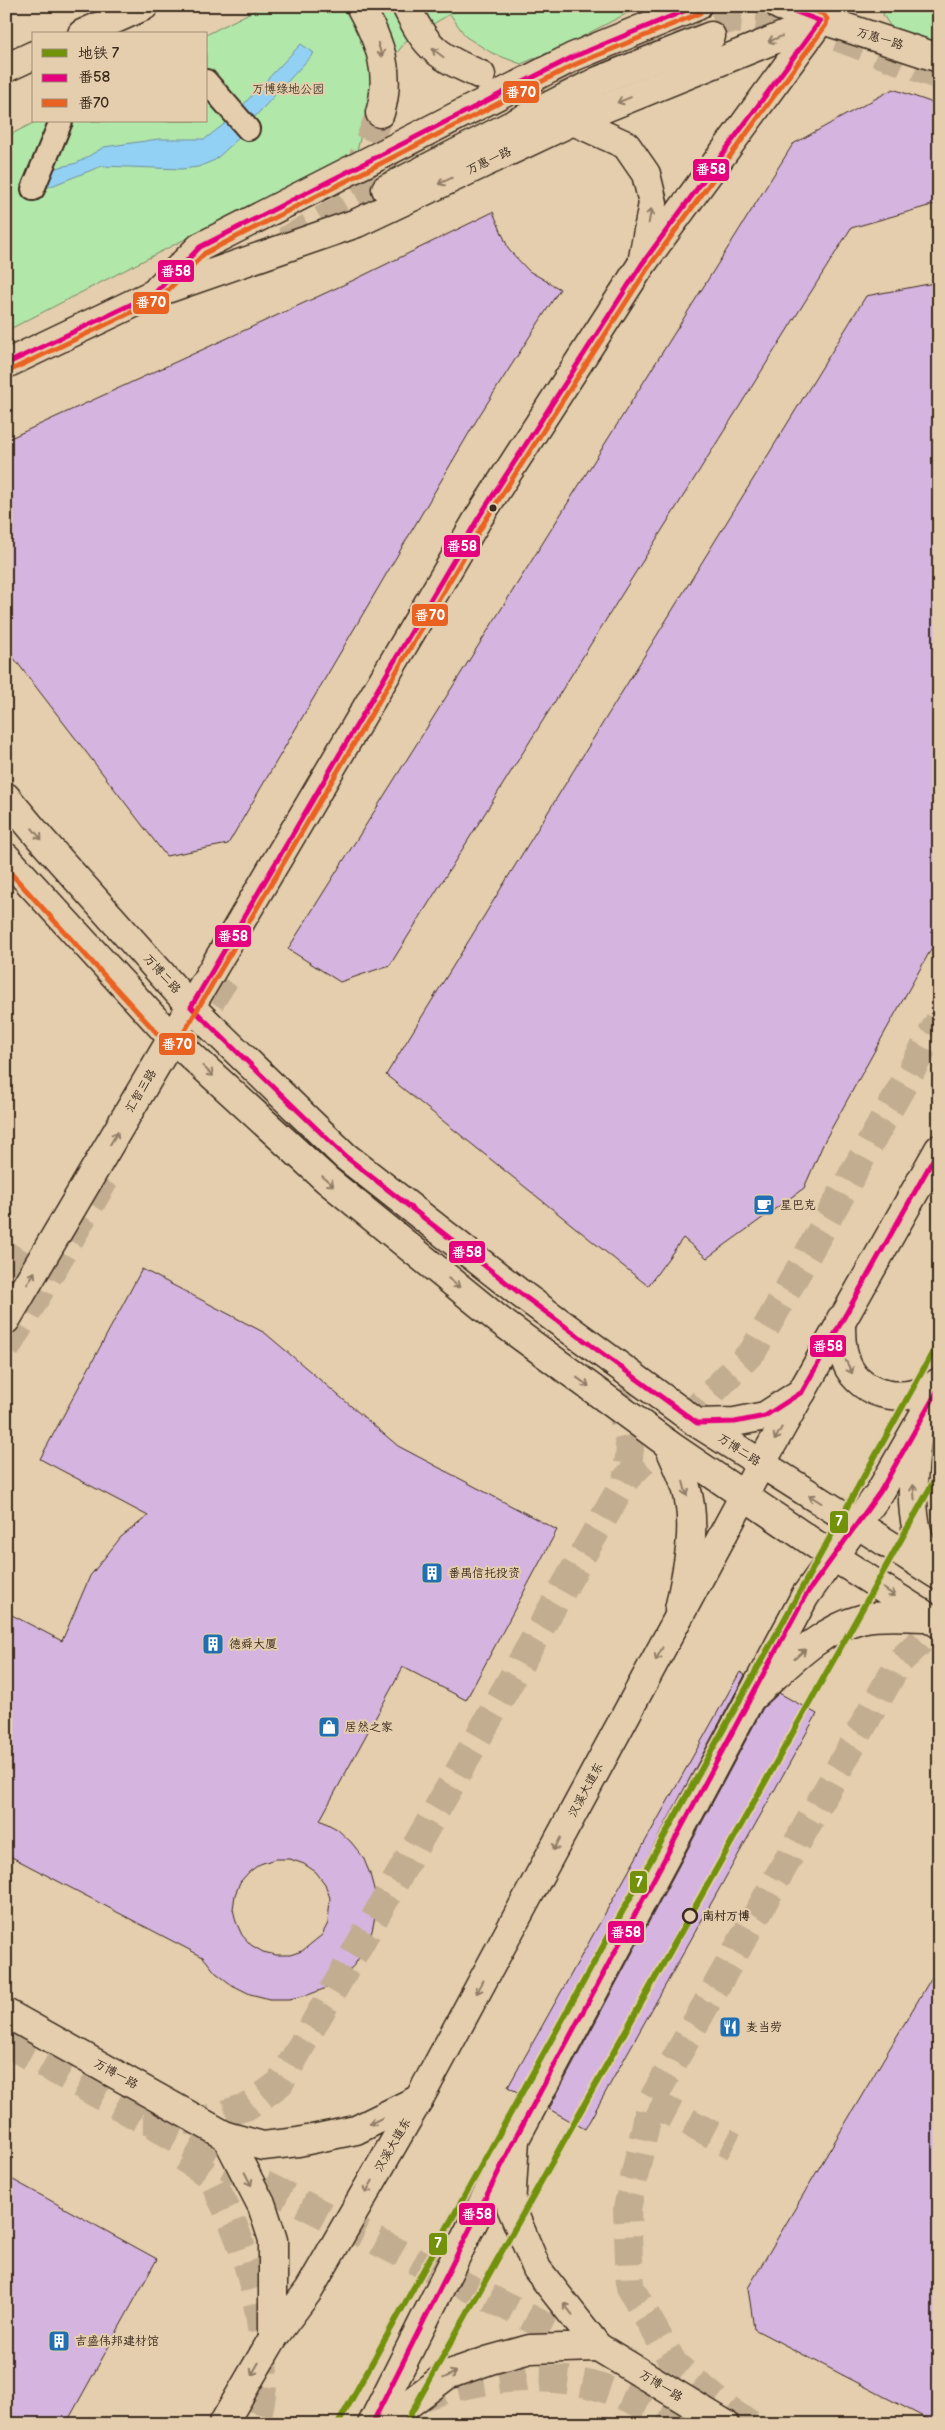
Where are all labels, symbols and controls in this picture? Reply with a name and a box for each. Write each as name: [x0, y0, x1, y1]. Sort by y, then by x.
street label: 万惠一路: [855, 25, 905, 53]
legend: [32, 32, 208, 122]
one-way arrow: [768, 34, 783, 44]
one-way arrow: [376, 42, 386, 58]
text: 地铁 7: [78, 44, 120, 63]
one-way arrow: [431, 48, 445, 58]
text: 番58: [78, 68, 111, 87]
line badge: 番70: [502, 80, 540, 104]
park label: 万博绿地公园: [252, 82, 324, 97]
text: 番70: [506, 84, 537, 101]
text: 番70: [78, 94, 109, 113]
one-way arrow: [617, 96, 632, 105]
street label: 万惠一路: [464, 144, 514, 178]
line badge: 番58: [692, 158, 730, 182]
text: 番58: [696, 161, 726, 178]
one-way arrow: [438, 177, 453, 187]
one-way arrow: [646, 209, 656, 225]
line badge: 番58: [157, 259, 195, 283]
text: 番58: [161, 263, 191, 280]
line badge: 番70: [132, 291, 170, 315]
text: 番70: [136, 294, 167, 311]
unlabelled marker: [488, 503, 498, 513]
line badge: 番58: [443, 534, 481, 558]
text: 番58: [447, 538, 477, 555]
line badge: 番70: [411, 603, 449, 627]
text: 番70: [415, 607, 446, 624]
one-way arrow: [31, 828, 43, 841]
line badge: 番58: [214, 924, 252, 948]
text: 番58: [218, 928, 248, 945]
street label: 万博二路: [140, 951, 184, 997]
line badge: 番70: [158, 1032, 196, 1056]
text: 番70: [162, 1036, 193, 1053]
one-way arrow: [202, 1065, 214, 1077]
street label: 汇智三路: [122, 1067, 160, 1115]
one-way arrow: [109, 1131, 119, 1145]
one-way arrow: [321, 1175, 334, 1186]
cafe icon: 星巴克: [752, 1193, 776, 1217]
place label: 星巴克: [780, 1198, 816, 1213]
line badge: 番58: [448, 1240, 486, 1264]
text: 番58: [452, 1244, 482, 1261]
one-way arrow: [26, 1270, 36, 1285]
one-way arrow: [447, 1278, 460, 1289]
line badge: 番58: [809, 1334, 847, 1358]
text: 番58: [813, 1338, 843, 1355]
one-way arrow: [844, 1359, 854, 1374]
one-way arrow: [576, 1377, 590, 1387]
one-way arrow: [773, 1427, 783, 1442]
street label: 万博二路: [715, 1431, 763, 1469]
one-way arrow: [681, 1481, 690, 1497]
one-way arrow: [909, 1484, 918, 1500]
one-way arrow: [809, 1493, 823, 1503]
line badge: 7: [829, 1510, 849, 1534]
text: 7: [835, 1513, 843, 1530]
building icon: 番禺信托投资: [420, 1561, 444, 1585]
place label: 番禺信托投资: [448, 1566, 520, 1581]
one-way arrow: [882, 1588, 896, 1598]
building icon: 德舜大厦: [201, 1632, 225, 1656]
place label: 德舜大厦: [229, 1637, 277, 1652]
one-way arrow: [654, 1647, 664, 1662]
one-way arrow: [794, 1648, 807, 1660]
shop icon: 居然之家: [317, 1715, 341, 1739]
place label: 居然之家: [345, 1720, 393, 1735]
street label: 汉溪大道东: [565, 1760, 607, 1820]
one-way arrow: [552, 1836, 562, 1851]
line badge: 7: [629, 1870, 648, 1894]
text: 7: [635, 1874, 643, 1891]
marker: 南村万博: [682, 1908, 698, 1924]
place label: 南村万博: [702, 1909, 750, 1924]
line badge: 番58: [607, 1920, 645, 1944]
text: 番58: [611, 1924, 641, 1941]
one-way arrow: [475, 1979, 485, 1994]
restaurant icon: 麦当劳: [718, 2015, 742, 2039]
place label: 麦当劳: [746, 2020, 782, 2035]
street label: 万博一路: [91, 2056, 141, 2092]
street label: 汉溪大道东: [372, 2115, 414, 2175]
one-way arrow: [368, 2116, 383, 2126]
one-way arrow: [244, 2171, 253, 2186]
one-way arrow: [363, 2179, 373, 2194]
line badge: 番58: [458, 2202, 496, 2226]
text: 番58: [462, 2206, 492, 2223]
line badge: 7: [428, 2232, 448, 2256]
text: 7: [434, 2235, 442, 2252]
one-way arrow: [563, 2303, 574, 2316]
building icon: 吉盛伟邦建材馆: [47, 2329, 71, 2353]
place label: 吉盛伟邦建材馆: [75, 2334, 159, 2349]
one-way arrow: [249, 2361, 259, 2375]
street label: 万博一路: [637, 2367, 685, 2405]
one-way arrow: [442, 2370, 457, 2380]

